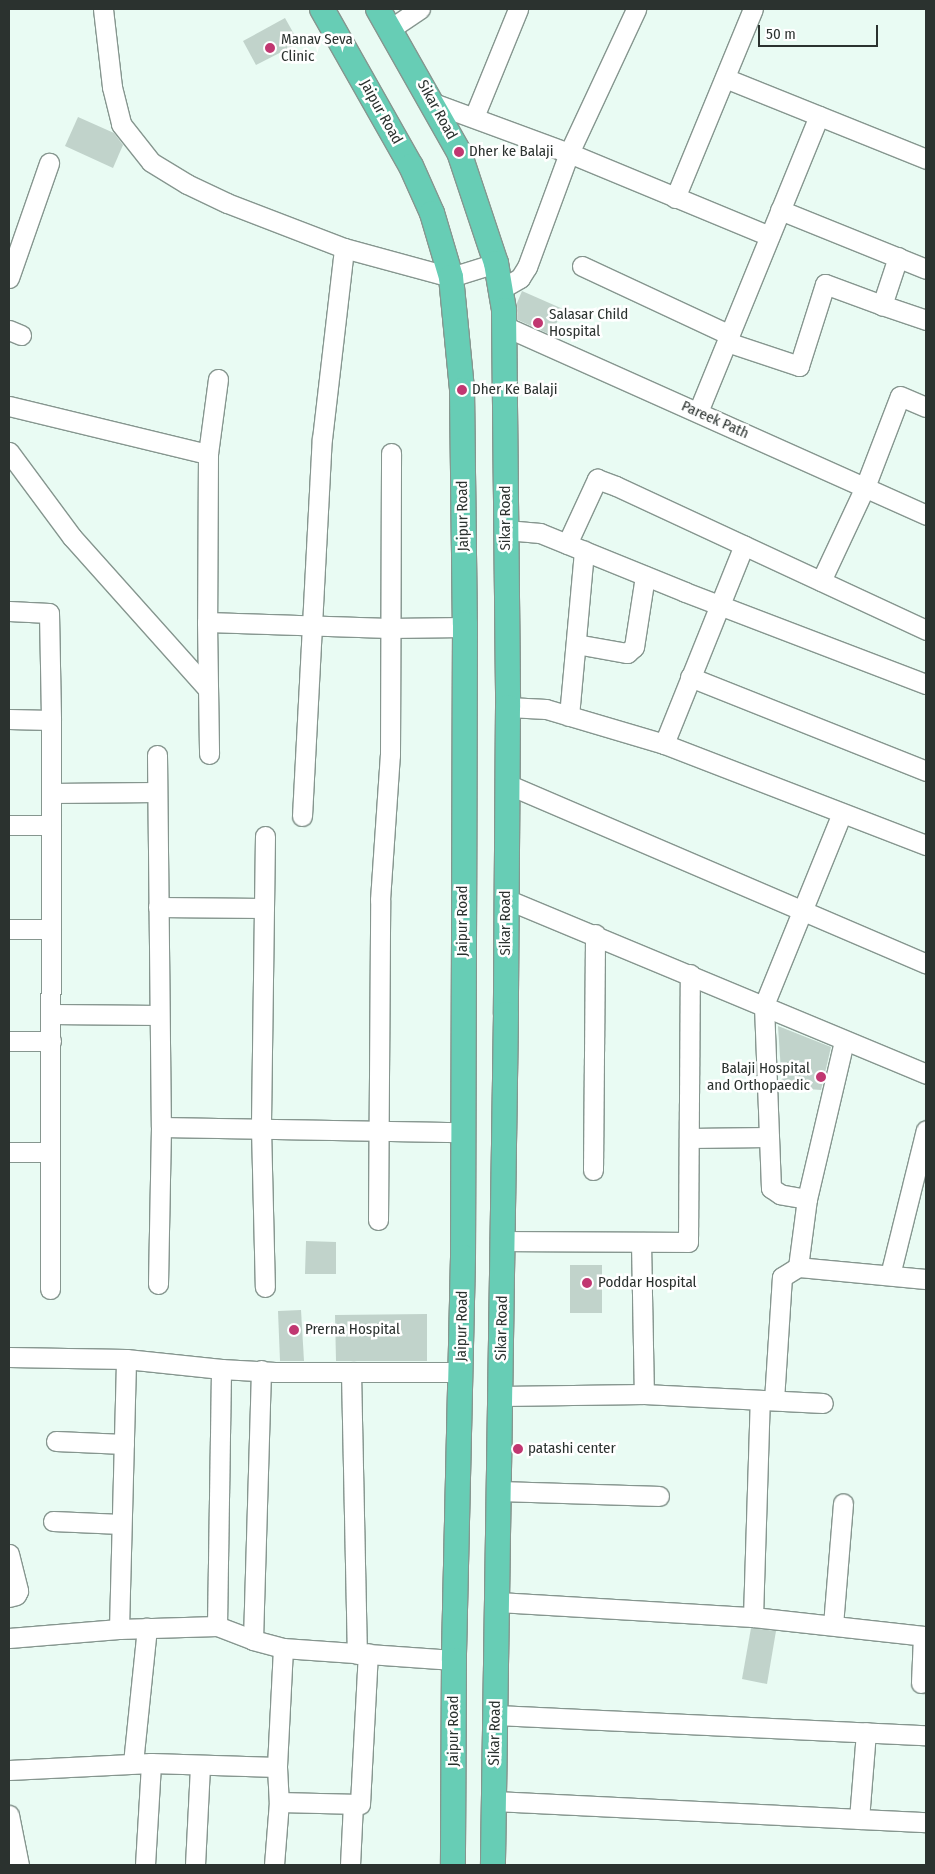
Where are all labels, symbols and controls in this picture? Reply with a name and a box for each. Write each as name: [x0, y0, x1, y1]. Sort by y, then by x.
scale bar: [760, 15, 880, 47]
text: 50 m: [766, 25, 796, 43]
place label: Manav Seva Clinic: [281, 30, 353, 65]
marker: Manav Seva Clinic: [263, 41, 277, 55]
street label: Jaipur Road: [356, 77, 406, 147]
street label: Sikar Road: [413, 77, 461, 143]
place label: Dher ke Balaji: [469, 143, 554, 161]
marker: Dher ke Balaji: [453, 146, 465, 158]
place label: Salasar Child Hospital: [549, 305, 628, 340]
marker: Salasar Child Hospital: [531, 316, 545, 330]
place label: Dher Ke Balaji: [472, 381, 557, 399]
marker: Dher Ke Balaji: [456, 384, 468, 396]
street label: Pareek Path: [679, 397, 751, 443]
street label: Jaipur Road: [453, 480, 473, 552]
street label: Sikar Road: [497, 485, 515, 551]
street label: Jaipur Road: [454, 886, 472, 956]
street label: Sikar Road: [497, 890, 515, 956]
place label: Balaji Hospital and Orthopaedic: [707, 1059, 810, 1094]
marker: Balaji Hospital and Orthopaedic: [814, 1070, 828, 1084]
place label: Poddar Hospital: [598, 1274, 697, 1292]
marker: Poddar Hospital: [580, 1276, 594, 1290]
street label: Jaipur Road: [452, 1290, 472, 1362]
street label: Sikar Road: [492, 1295, 512, 1361]
place label: Prerna Hospital: [305, 1321, 400, 1339]
marker: Prerna Hospital: [287, 1323, 301, 1337]
place label: patashi center: [528, 1440, 616, 1458]
marker: patashi center: [512, 1443, 524, 1455]
street label: Jaipur Road: [445, 1696, 463, 1766]
street label: Sikar Road: [485, 1700, 505, 1766]

